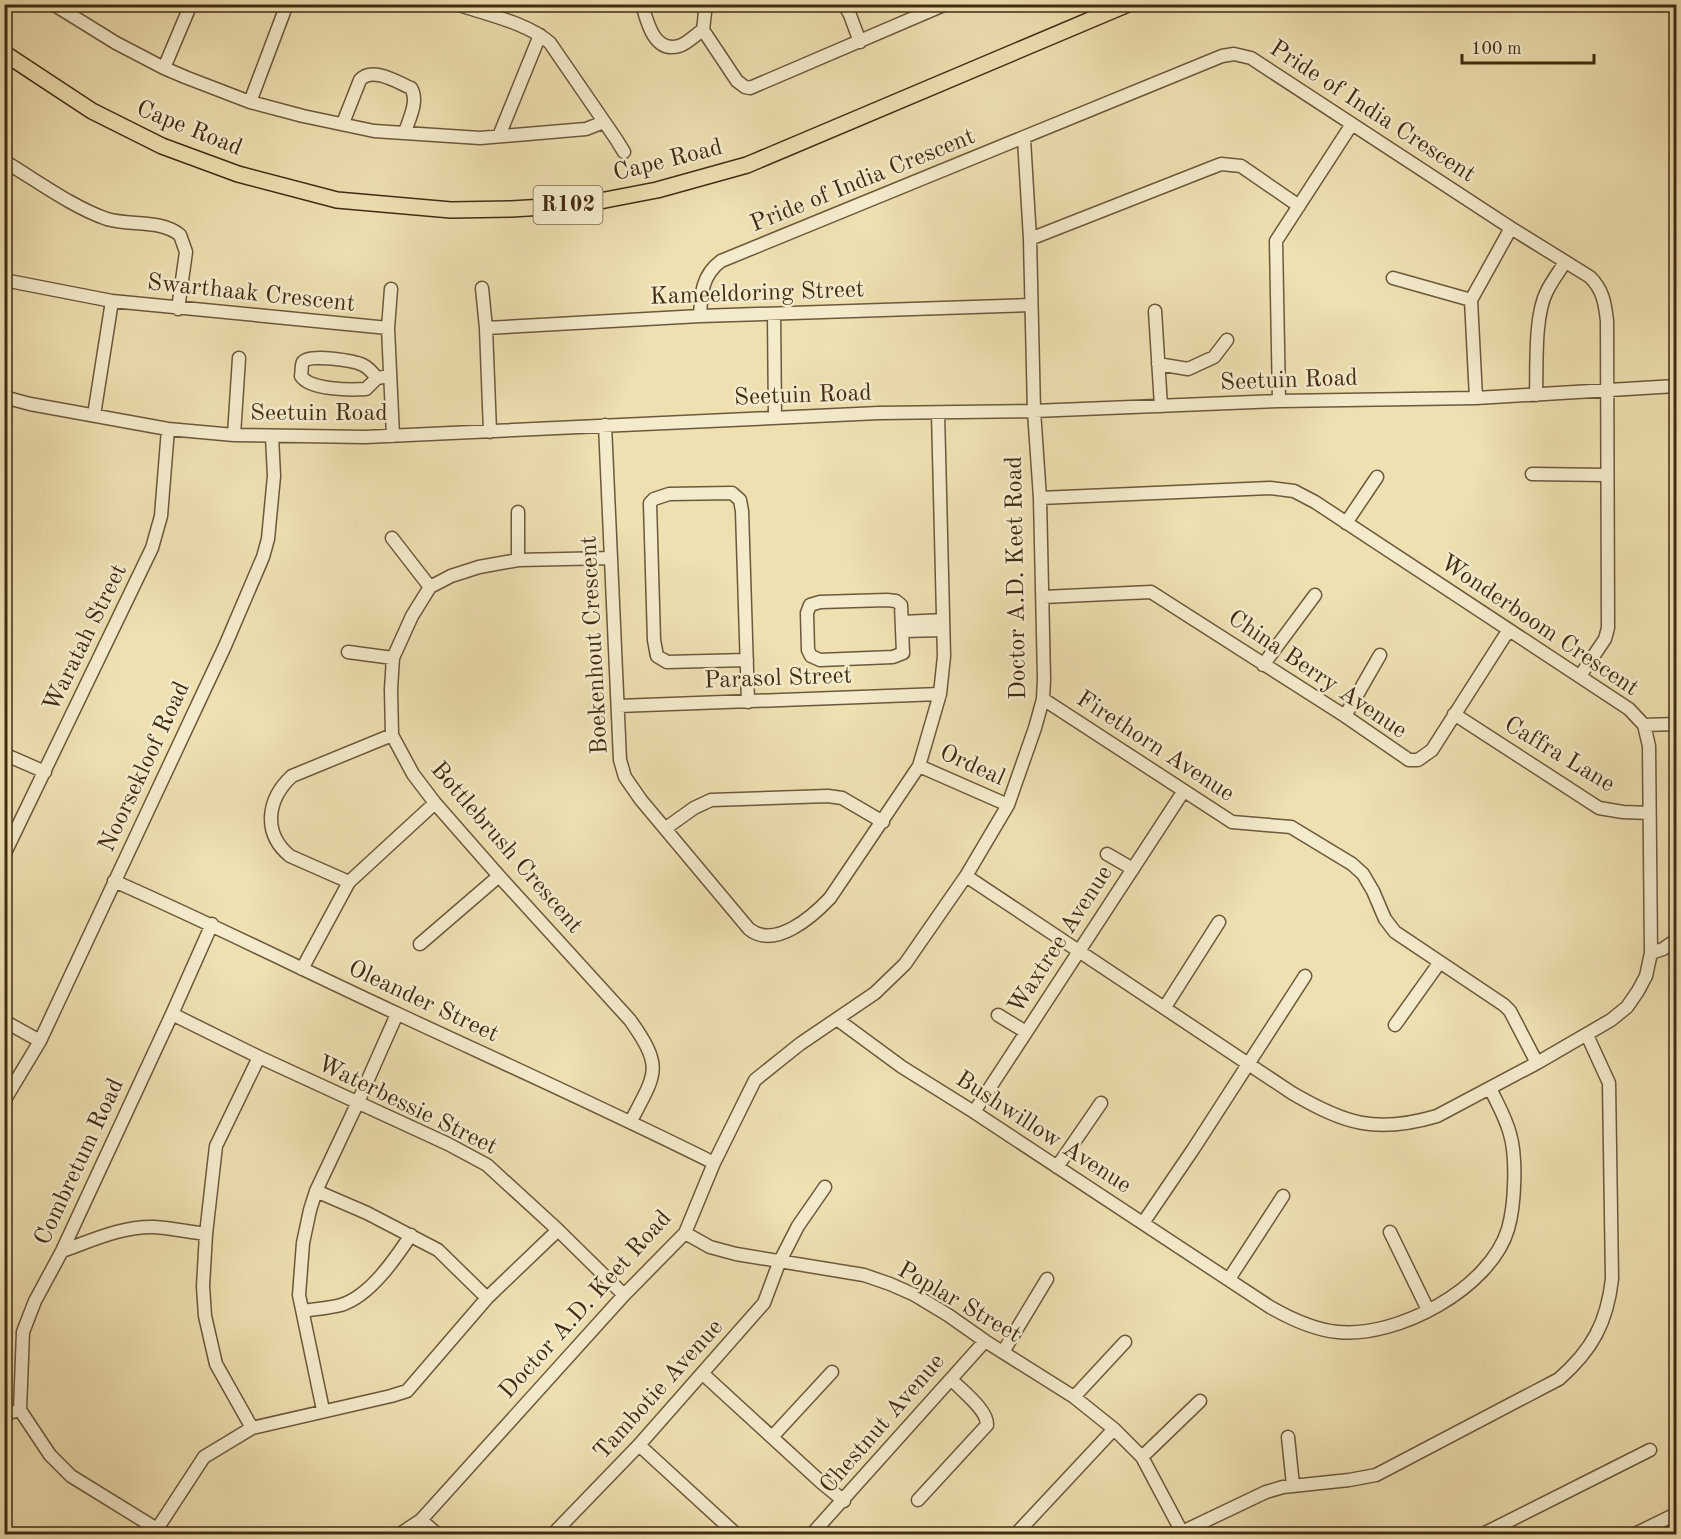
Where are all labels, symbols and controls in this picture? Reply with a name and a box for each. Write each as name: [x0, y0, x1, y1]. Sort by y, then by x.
scale bar: [1462, 27, 1594, 65]
street label: Pride of India Crescent: [1265, 37, 1479, 187]
text: 100 m: [1471, 40, 1522, 58]
street label: Cape Road: [133, 97, 245, 161]
street label: Pride of India Crescent: [747, 125, 979, 237]
street label: Cape Road: [611, 136, 725, 186]
road number: R102: [534, 186, 602, 224]
street label: Swarthaak Crescent: [146, 271, 356, 317]
street label: Kameeldoring Street: [649, 278, 865, 310]
street label: Seetuin Road: [1220, 367, 1358, 395]
street label: Seetuin Road: [734, 382, 872, 410]
street label: Seetuin Road: [250, 402, 388, 426]
street label: Doctor A.D. Keet Road: [1003, 456, 1031, 700]
street label: Boekenhout Crescent: [577, 535, 613, 755]
street label: Wonderboom Crescent: [1435, 551, 1643, 701]
street label: Waratah Street: [40, 560, 132, 716]
street label: China Berry Avenue: [1223, 606, 1411, 744]
street label: Parasol Street: [704, 664, 852, 694]
street label: Noorsekloof Road: [95, 678, 195, 856]
street label: Firethorn Avenue: [1072, 687, 1238, 807]
street label: Caffra Lane: [1500, 713, 1618, 797]
street label: Ordeal: [936, 741, 1008, 791]
street label: Bottlebrush Crescent: [425, 758, 587, 938]
street label: Waxtree Avenue: [1004, 862, 1118, 1018]
street label: Oleander Street: [344, 957, 502, 1047]
street label: Waterbessie Street: [313, 1052, 501, 1160]
street label: Bushwillow Avenue: [951, 1067, 1135, 1199]
street label: Combretum Road: [31, 1075, 129, 1249]
street label: Doctor A.D. Keet Road: [495, 1206, 677, 1404]
street label: Poplar Street: [893, 1258, 1025, 1348]
street label: Tambotie Avenue: [590, 1315, 728, 1465]
street label: Chestnut Avenue: [816, 1350, 950, 1498]

